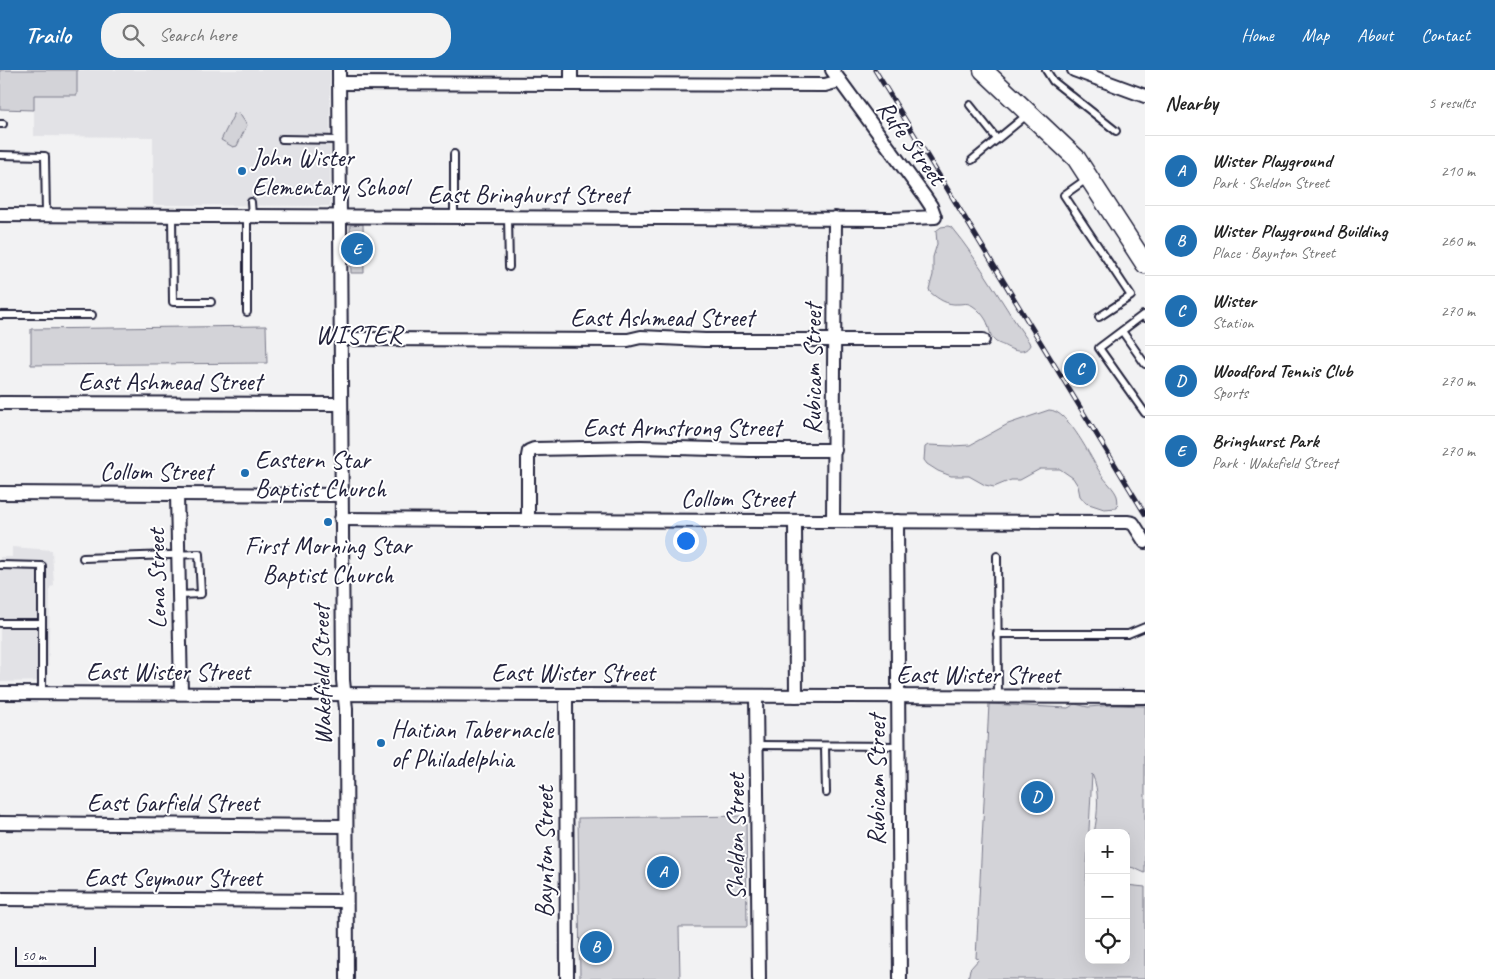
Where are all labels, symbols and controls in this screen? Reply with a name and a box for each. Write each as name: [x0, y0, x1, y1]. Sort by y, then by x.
search box: [101, 13, 451, 58]
text: Trailo: [25, 20, 71, 50]
icon: search: [119, 21, 147, 49]
text: Search here: [159, 23, 236, 47]
text: Home: [1241, 24, 1274, 46]
text: Map: [1302, 24, 1329, 46]
text: About: [1357, 24, 1393, 46]
text: Contact: [1421, 24, 1470, 46]
text: Nearby: [1165, 90, 1218, 116]
text: 5 results: [1428, 93, 1475, 113]
street label: Rufe Street: [870, 94, 954, 194]
place label: John Wister Elementary School: [251, 142, 413, 203]
text: Wister Playground: [1212, 149, 1332, 173]
text: A: [1177, 161, 1185, 181]
text: 210 m: [1441, 161, 1475, 181]
marker: John Wister Elementary School: [236, 165, 248, 177]
text: Park · Sheldon Street: [1212, 173, 1329, 193]
street label: East Bringhurst Street: [428, 179, 632, 211]
text: Wister Playground Building: [1212, 219, 1387, 243]
pin: E: [341, 230, 373, 268]
text: B: [1177, 231, 1185, 251]
text: 260 m: [1441, 231, 1475, 251]
text: Place · Baynton Street: [1212, 243, 1335, 263]
text: Wister: [1212, 289, 1256, 313]
street label: Rubicam Street: [797, 300, 829, 434]
text: C: [1177, 301, 1185, 321]
text: 270 m: [1441, 301, 1475, 321]
street label: East Ashmead Street: [570, 302, 757, 334]
text: Station: [1212, 313, 1254, 333]
district label: WISTER: [315, 318, 405, 351]
pin: C: [1064, 350, 1096, 388]
text: Woodford Tennis Club: [1212, 359, 1352, 383]
street label: East Ashmead Street: [78, 366, 265, 398]
text: D: [1176, 371, 1186, 391]
text: 270 m: [1441, 371, 1475, 391]
text: Sports: [1212, 383, 1248, 403]
street label: East Armstrong Street: [583, 412, 785, 444]
text: Bringhurst Park: [1212, 429, 1319, 453]
text: E: [1177, 441, 1185, 461]
text: 270 m: [1441, 441, 1475, 461]
place label: Eastern Star Baptist Church: [255, 444, 387, 505]
text: Park · Wakefield Street: [1212, 453, 1338, 473]
street label: Collom Street: [100, 456, 216, 488]
marker: Eastern Star Baptist Church: [239, 467, 251, 479]
street label: Collom Street: [681, 483, 797, 515]
marker: First Morning Star Baptist Church: [322, 516, 334, 528]
street label: Lena Street: [140, 526, 174, 629]
your location: [673, 528, 699, 554]
place label: First Morning Star Baptist Church: [245, 530, 413, 591]
street label: Wakefield Street: [305, 601, 339, 745]
street label: East Wister Street: [86, 656, 253, 688]
street label: East Wister Street: [491, 657, 658, 689]
street label: East Wister Street: [896, 659, 1063, 691]
street label: Rubicam Street: [861, 711, 893, 845]
place label: Haitian Tabernacle of Philadelphia: [391, 714, 555, 775]
marker: Haitian Tabernacle of Philadelphia: [375, 737, 387, 749]
street label: Sheldon Street: [720, 771, 752, 900]
pin: D: [1021, 778, 1053, 816]
street label: Baynton Street: [529, 784, 561, 918]
street label: East Garfield Street: [87, 787, 262, 819]
map controls: [1085, 829, 1130, 964]
button: +: [1085, 829, 1130, 874]
pin: A: [647, 853, 679, 891]
street label: East Seymour Street: [85, 862, 264, 894]
button: −: [1085, 874, 1130, 919]
button: locate: [1085, 919, 1130, 964]
pin: B: [580, 928, 612, 966]
scale bar: [15, 944, 96, 967]
text: 50 m: [22, 947, 46, 964]

